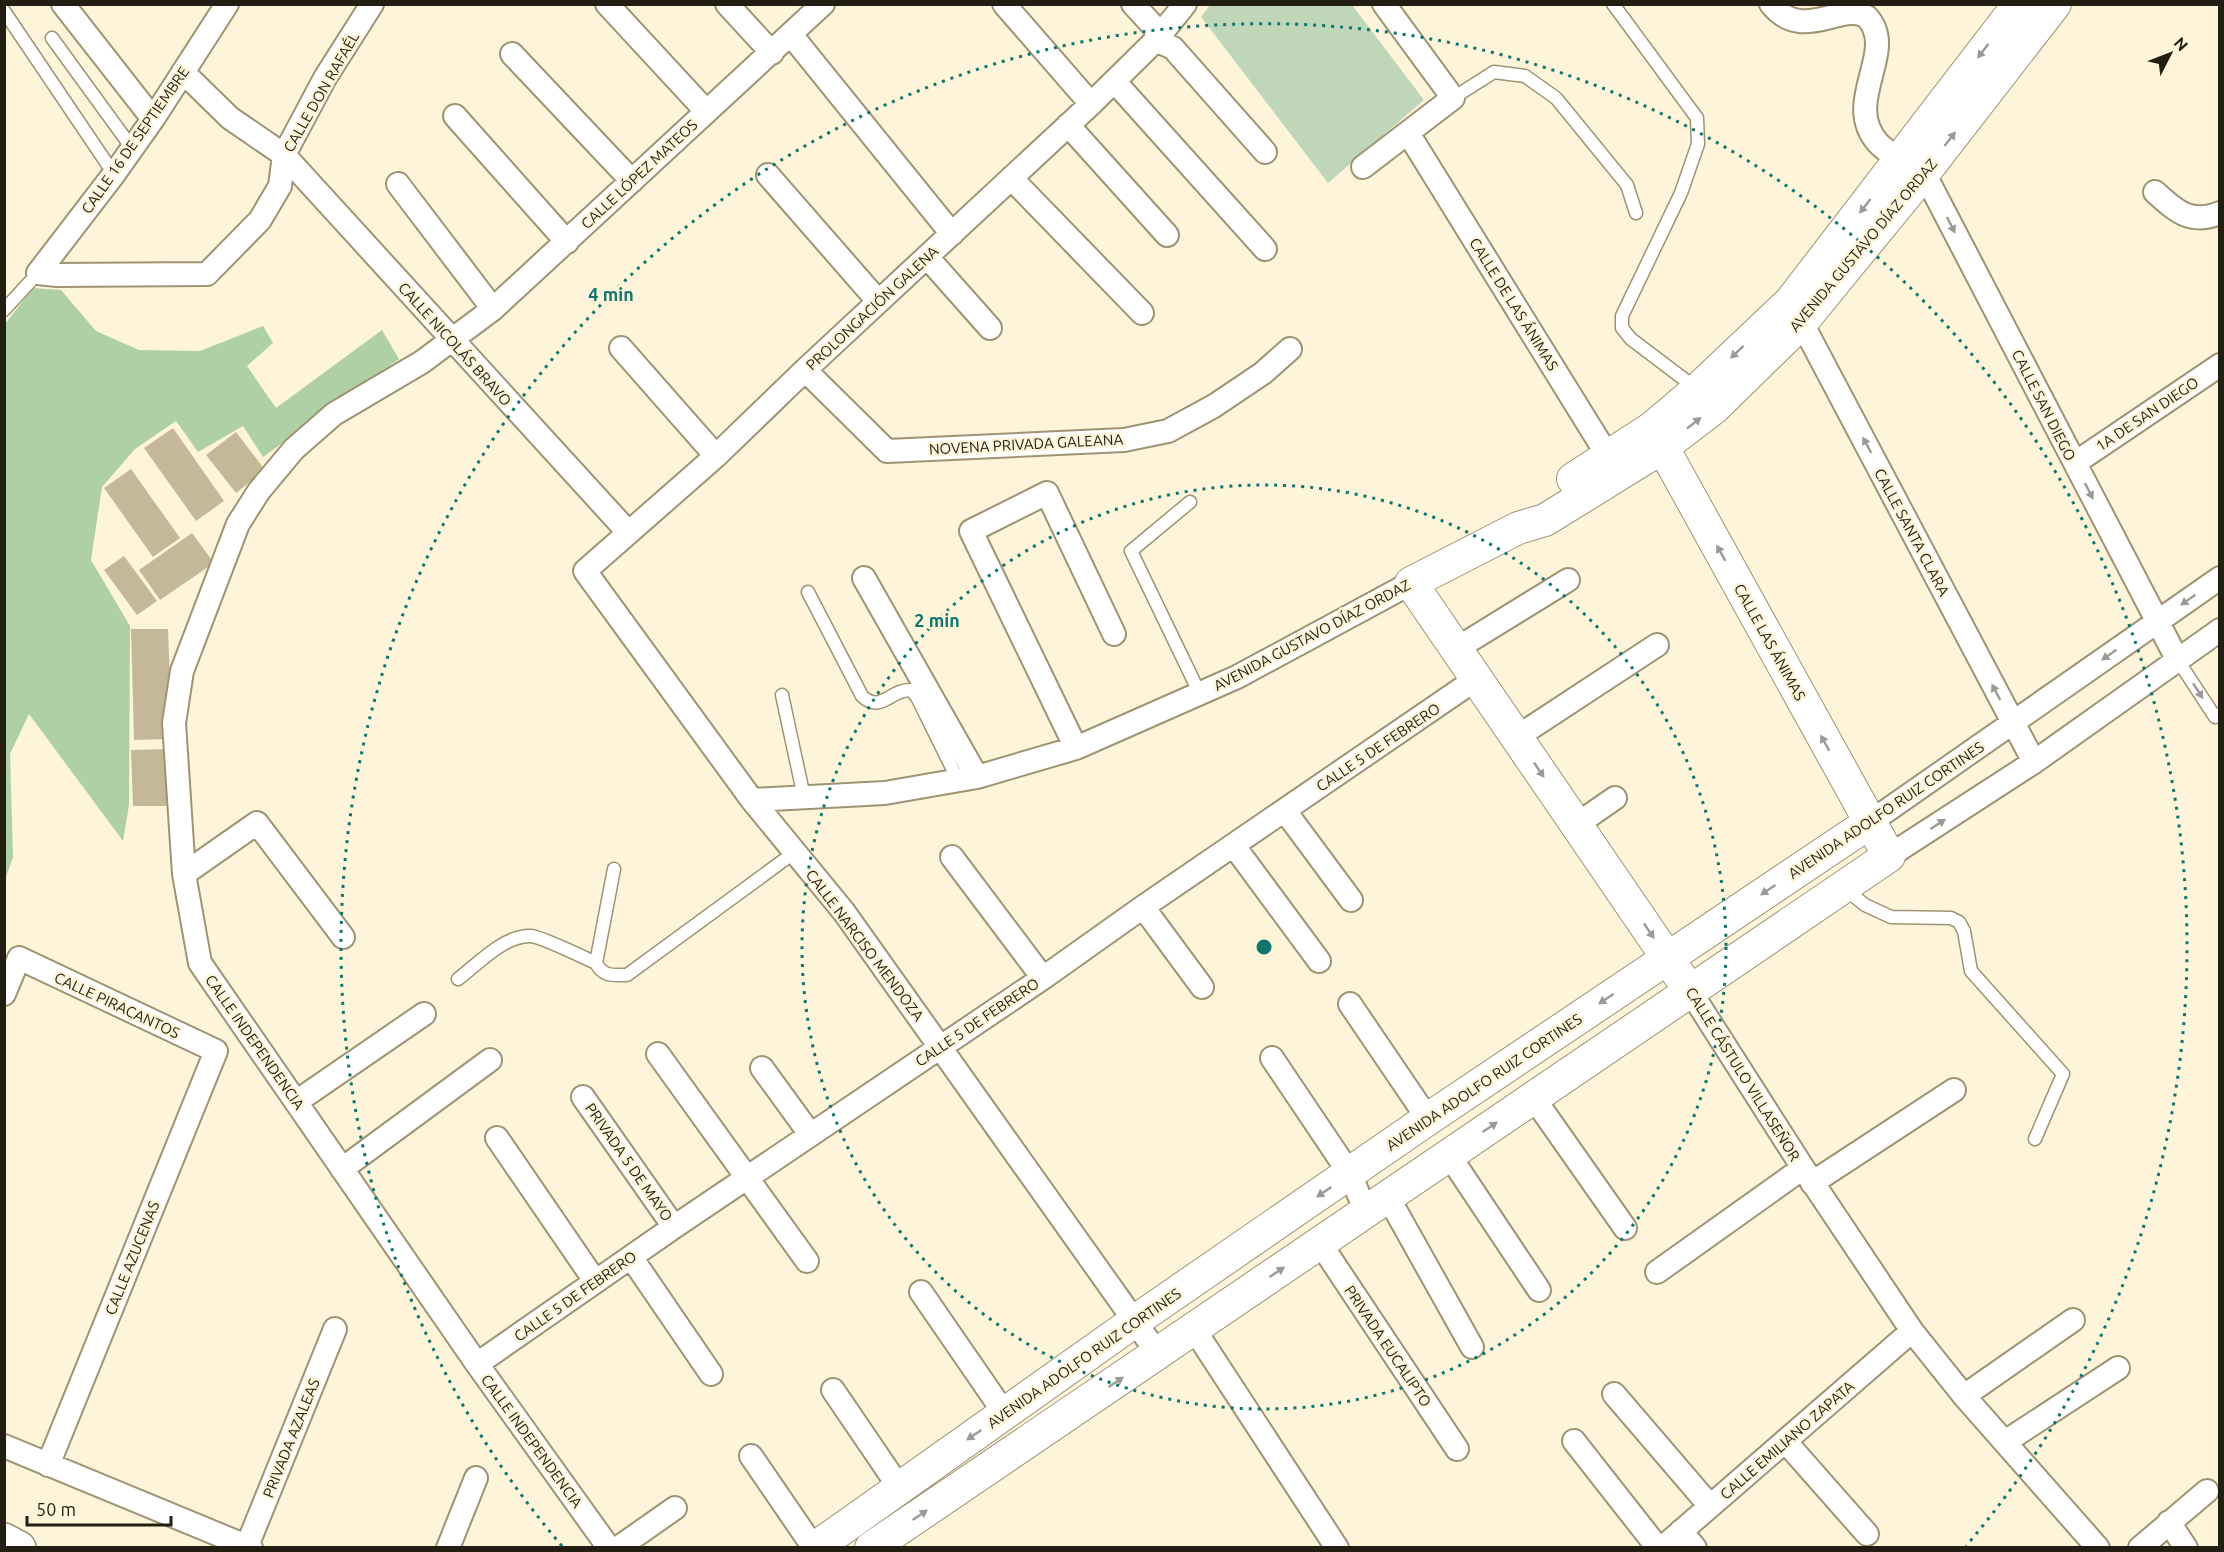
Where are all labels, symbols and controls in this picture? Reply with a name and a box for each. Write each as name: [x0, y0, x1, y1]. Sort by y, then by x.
north arrow: [2140, 24, 2200, 84]
street label: CALLE DON RAFAÉL: [280, 29, 362, 155]
text: N: [2170, 34, 2192, 54]
one-way arrow: [1977, 43, 1990, 59]
street label: CALLE 16 DE SEPTIEMBRE: [78, 63, 192, 217]
street label: CALLE LÓPEZ MATEOS: [577, 116, 701, 232]
one-way arrow: [1944, 131, 1957, 147]
street label: AVENIDA GUSTAVO DÍAZ ORDAZ: [1786, 155, 1940, 335]
one-way arrow: [1858, 198, 1871, 214]
one-way arrow: [1946, 217, 1956, 234]
street label: CALLE DE LAS ÁNIMAS: [1466, 234, 1562, 374]
street label: PROLONGACIÓN GALENA: [803, 242, 942, 374]
street label: CALLE NICOLÁS BRAVO: [395, 279, 515, 409]
text: 4 min: [588, 284, 634, 304]
one-way arrow: [1730, 345, 1744, 359]
street label: CALLE SAN DIEGO: [2009, 347, 2079, 463]
street label: 1A DE SAN DIEGO: [2092, 373, 2202, 455]
one-way arrow: [1686, 418, 1701, 430]
street label: NOVENA PRIVADA GALEANA: [928, 430, 1124, 458]
one-way arrow: [1862, 437, 1871, 454]
street label: CALLE SANTA CLARA: [1871, 465, 1953, 599]
one-way arrow: [2084, 483, 2094, 500]
one-way arrow: [1716, 544, 1726, 561]
street label: AVENIDA GUSTAVO DÍAZ ORDAZ: [1211, 576, 1413, 694]
street label: CALLE LAS ÁNIMAS: [1731, 581, 1809, 704]
one-way arrow: [2180, 594, 2196, 605]
text: 2 min: [914, 610, 960, 630]
one-way arrow: [2101, 649, 2116, 661]
one-way arrow: [2192, 682, 2203, 699]
one-way arrow: [1991, 684, 2001, 701]
street label: CALLE 5 DE FEBRERO: [1313, 699, 1443, 795]
one-way arrow: [1820, 734, 1830, 751]
street label: AVENIDA ADOLFO RUIZ CORTINES: [1785, 738, 1987, 882]
one-way arrow: [1533, 761, 1545, 777]
one-way arrow: [1930, 819, 1947, 830]
street label: CALLE NARCISO MENDOZA: [803, 866, 928, 1024]
one-way arrow: [1760, 884, 1776, 895]
one-way arrow: [1643, 922, 1655, 938]
centre of rings: [1254, 937, 1274, 957]
street label: CALLE PIRACANTOS: [52, 969, 182, 1042]
street label: CALLE INDEPENDENCIA: [202, 971, 308, 1113]
street label: CALLE 5 DE FEBRERO: [912, 974, 1042, 1070]
street label: CALLE CÁSTULO VILLASEÑOR: [1682, 984, 1804, 1164]
one-way arrow: [1598, 993, 1614, 1004]
street label: AVENIDA ADOLFO RUIZ CORTINES: [1383, 1010, 1585, 1154]
street label: PRIVADA 5 DE MAYO: [582, 1100, 676, 1224]
one-way arrow: [1482, 1122, 1498, 1133]
one-way arrow: [1316, 1186, 1332, 1198]
street label: CALLE AZUCENAS: [101, 1198, 163, 1317]
street label: CALLE 5 DE FEBRERO: [511, 1247, 639, 1345]
one-way arrow: [1269, 1267, 1285, 1278]
street label: PRIVADA EUCALIPTO: [1341, 1282, 1435, 1410]
street label: AVENIDA ADOLFO RUIZ CORTINES: [984, 1284, 1184, 1432]
street label: CALLE INDEPENDENCIA: [478, 1371, 586, 1511]
street label: PRIVADA AZALEAS: [259, 1376, 323, 1500]
one-way arrow: [1108, 1377, 1124, 1388]
street label: CALLE EMILIANO ZAPATA: [1717, 1377, 1858, 1503]
one-way arrow: [966, 1429, 982, 1440]
scale bar: [27, 1489, 171, 1527]
text: 50 m: [36, 1499, 76, 1519]
one-way arrow: [911, 1509, 927, 1521]

